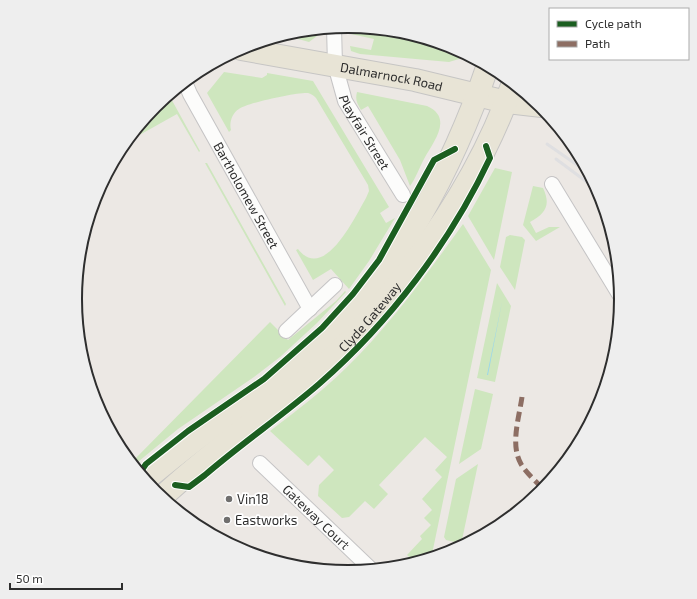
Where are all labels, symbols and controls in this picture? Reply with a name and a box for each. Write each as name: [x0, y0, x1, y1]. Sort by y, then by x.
legend: [549, 8, 689, 60]
text: Cycle path: [585, 16, 642, 30]
text: Path: [585, 36, 610, 50]
street label: Dalmarnock Road: [339, 59, 444, 94]
street label: Playfair Street: [336, 93, 393, 173]
street label: Bartholomew Street: [210, 139, 283, 251]
street label: Clyde Gateway: [335, 279, 404, 355]
street label: Gateway Court: [279, 481, 353, 553]
place label: Vin18: [237, 491, 269, 507]
marker: Vin18: [224, 494, 234, 504]
place label: Eastworks: [235, 512, 297, 528]
marker: Eastworks: [222, 515, 232, 525]
scale bar: [10, 565, 122, 591]
text: 50 m: [16, 571, 43, 585]

